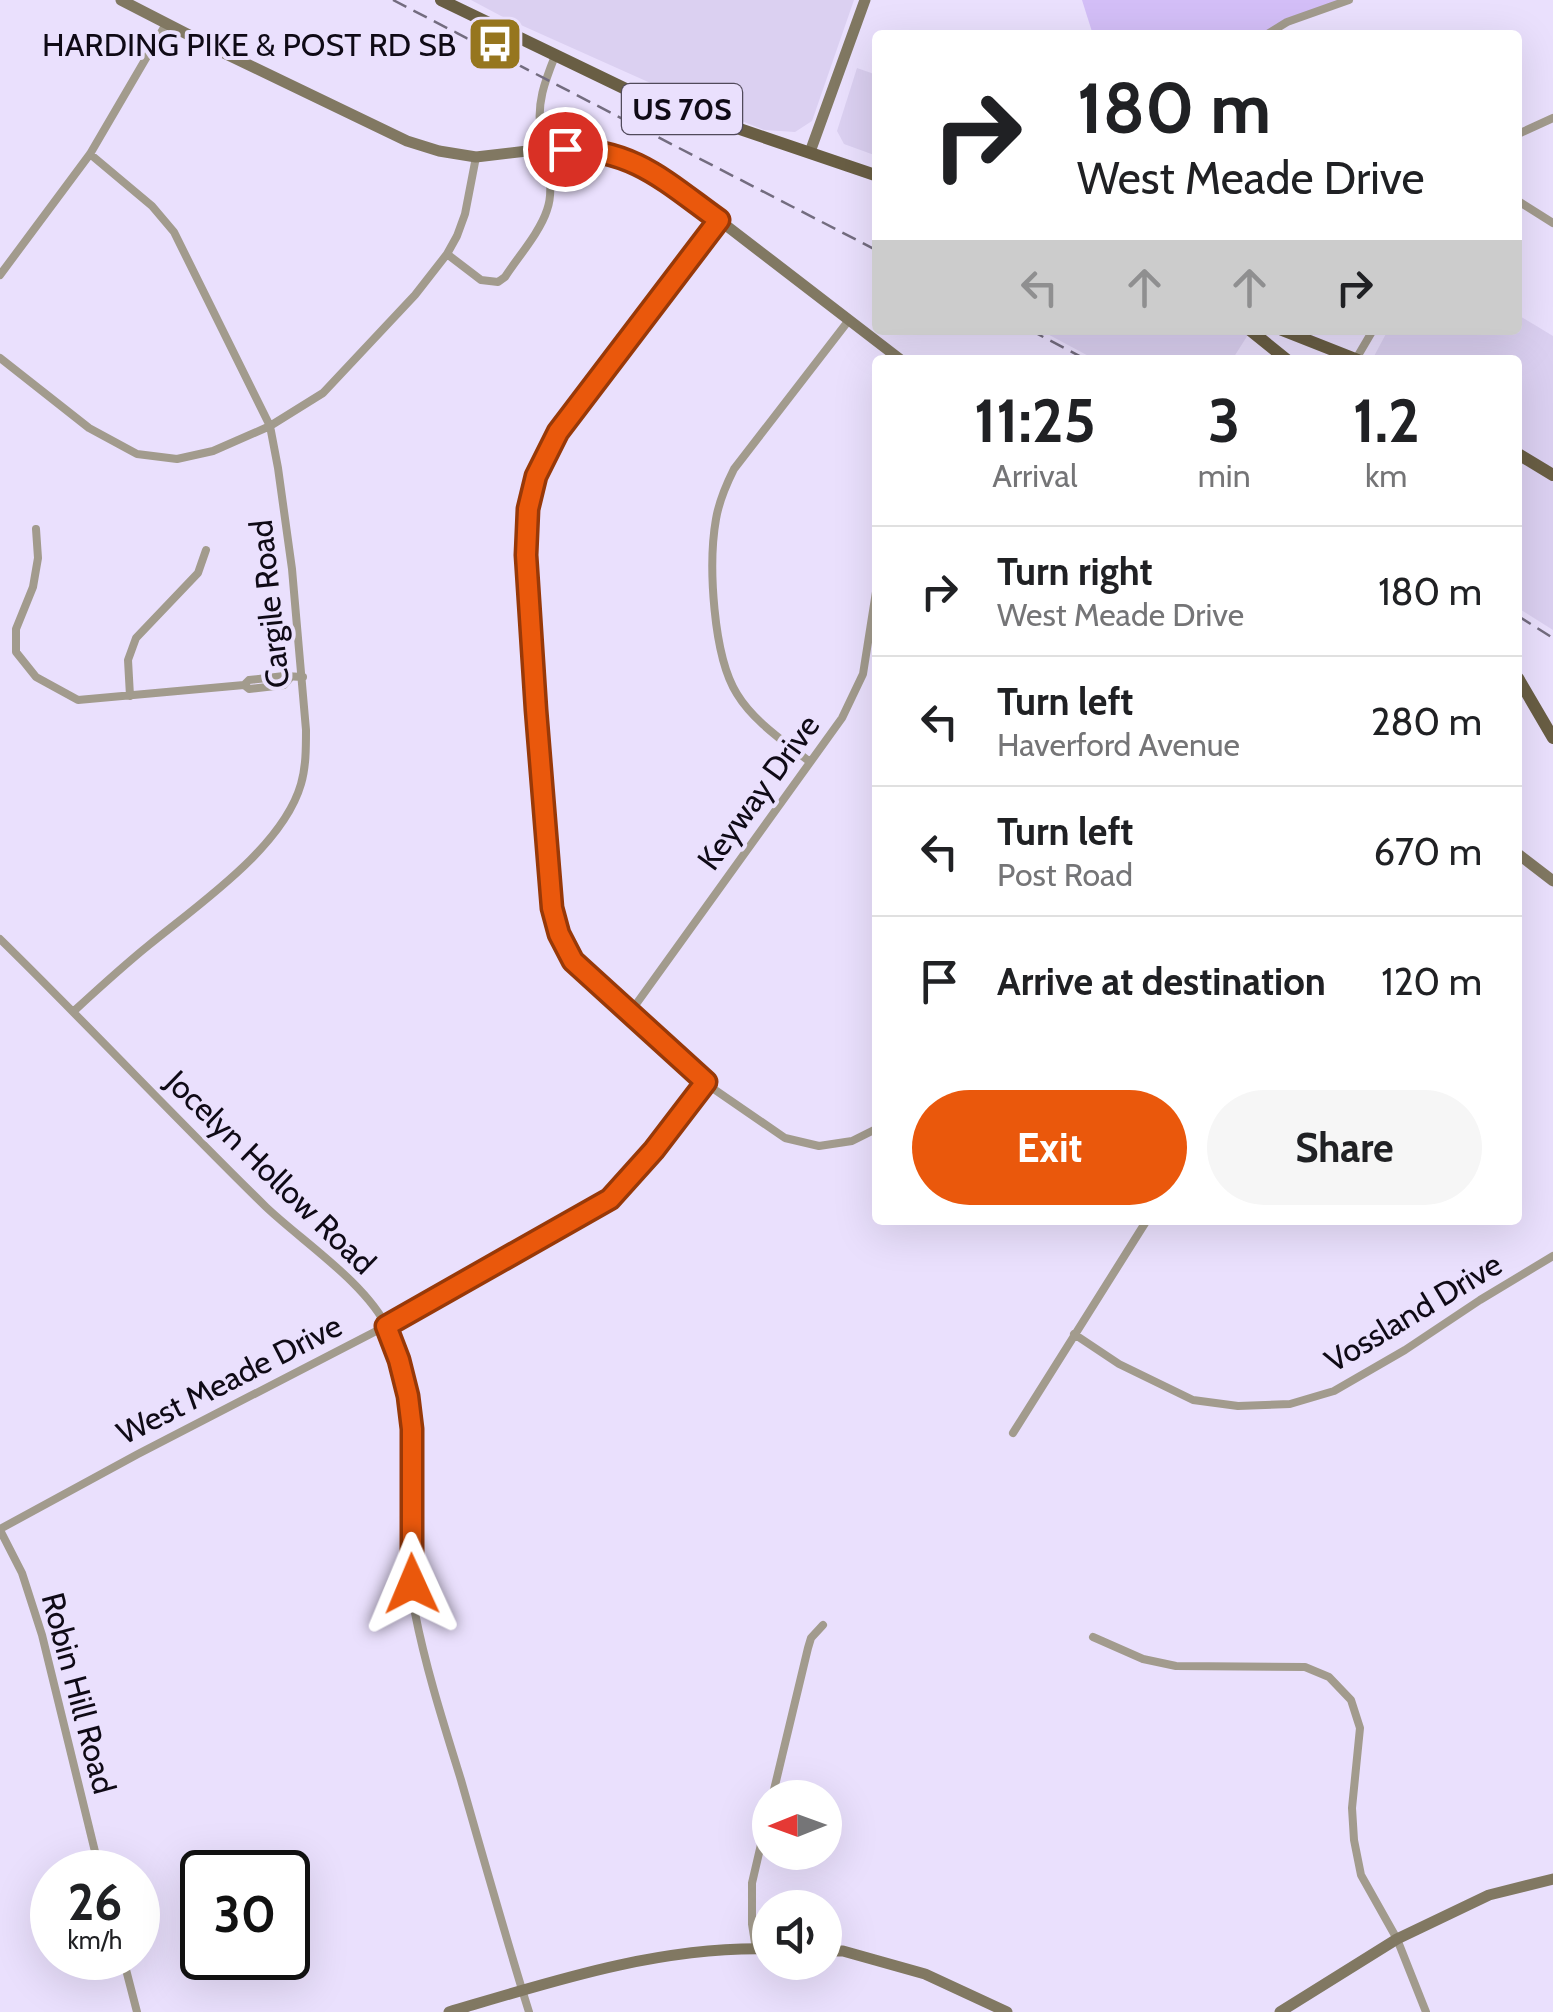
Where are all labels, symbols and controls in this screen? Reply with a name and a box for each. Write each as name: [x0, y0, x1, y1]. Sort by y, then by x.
bus stop icon: HARDING PIKE & POST RD SB: [465, 14, 525, 74]
place label: HARDING PIKE & POST RD SB: [42, 25, 456, 64]
text: 180 m: [1077, 65, 1271, 151]
icon: right: [912, 70, 1042, 200]
road number: US 70S: [622, 84, 742, 134]
pin: [523, 107, 608, 192]
icon: arrive: [538, 122, 593, 177]
text: West Meade Drive: [1077, 151, 1425, 205]
icon: left: [1012, 260, 1067, 315]
icon: ahead: [1117, 260, 1172, 315]
icon: ahead: [1222, 260, 1277, 315]
icon: right: [1327, 260, 1382, 315]
text: 11:25: [974, 384, 1096, 457]
text: 3: [1208, 384, 1240, 457]
text: 1.2: [1353, 384, 1420, 457]
text: Arrival: [992, 456, 1077, 495]
text: min: [1198, 456, 1251, 495]
text: km: [1365, 456, 1407, 495]
street label: Cargile Road: [241, 518, 297, 690]
text: Turn right: [997, 548, 1153, 595]
icon: right: [912, 564, 967, 619]
text: 180 m: [1378, 568, 1482, 615]
text: West Meade Drive: [997, 595, 1244, 634]
text: Turn left: [997, 678, 1133, 725]
icon: left: [912, 694, 967, 749]
text: 280 m: [1371, 698, 1482, 745]
street label: Keyway Drive: [689, 707, 827, 877]
text: Haverford Avenue: [997, 725, 1240, 764]
text: Turn left: [997, 808, 1133, 855]
icon: left: [912, 824, 967, 879]
text: 670 m: [1374, 828, 1482, 875]
text: Post Road: [997, 855, 1133, 894]
icon: arrive: [912, 954, 967, 1009]
text: Arrive at destination: [997, 958, 1326, 1005]
text: 120 m: [1381, 958, 1482, 1005]
street label: Jocelyn Hollow Road: [157, 1061, 384, 1282]
button: Exit: [912, 1090, 1187, 1205]
button: Share: [1207, 1090, 1482, 1205]
street label: Vossland Drive: [1318, 1244, 1508, 1380]
street label: West Meade Drive: [110, 1306, 348, 1452]
position arrow: [360, 1532, 464, 1636]
street label: Robin Hill Road: [33, 1588, 125, 1798]
north arrow: [752, 1780, 842, 1870]
map controls: [752, 1780, 842, 1980]
speed limit sign: 30: [180, 1850, 310, 1980]
text: 26: [68, 1872, 122, 1933]
button: sound: [752, 1890, 842, 1980]
text: km/h: [68, 1925, 122, 1955]

